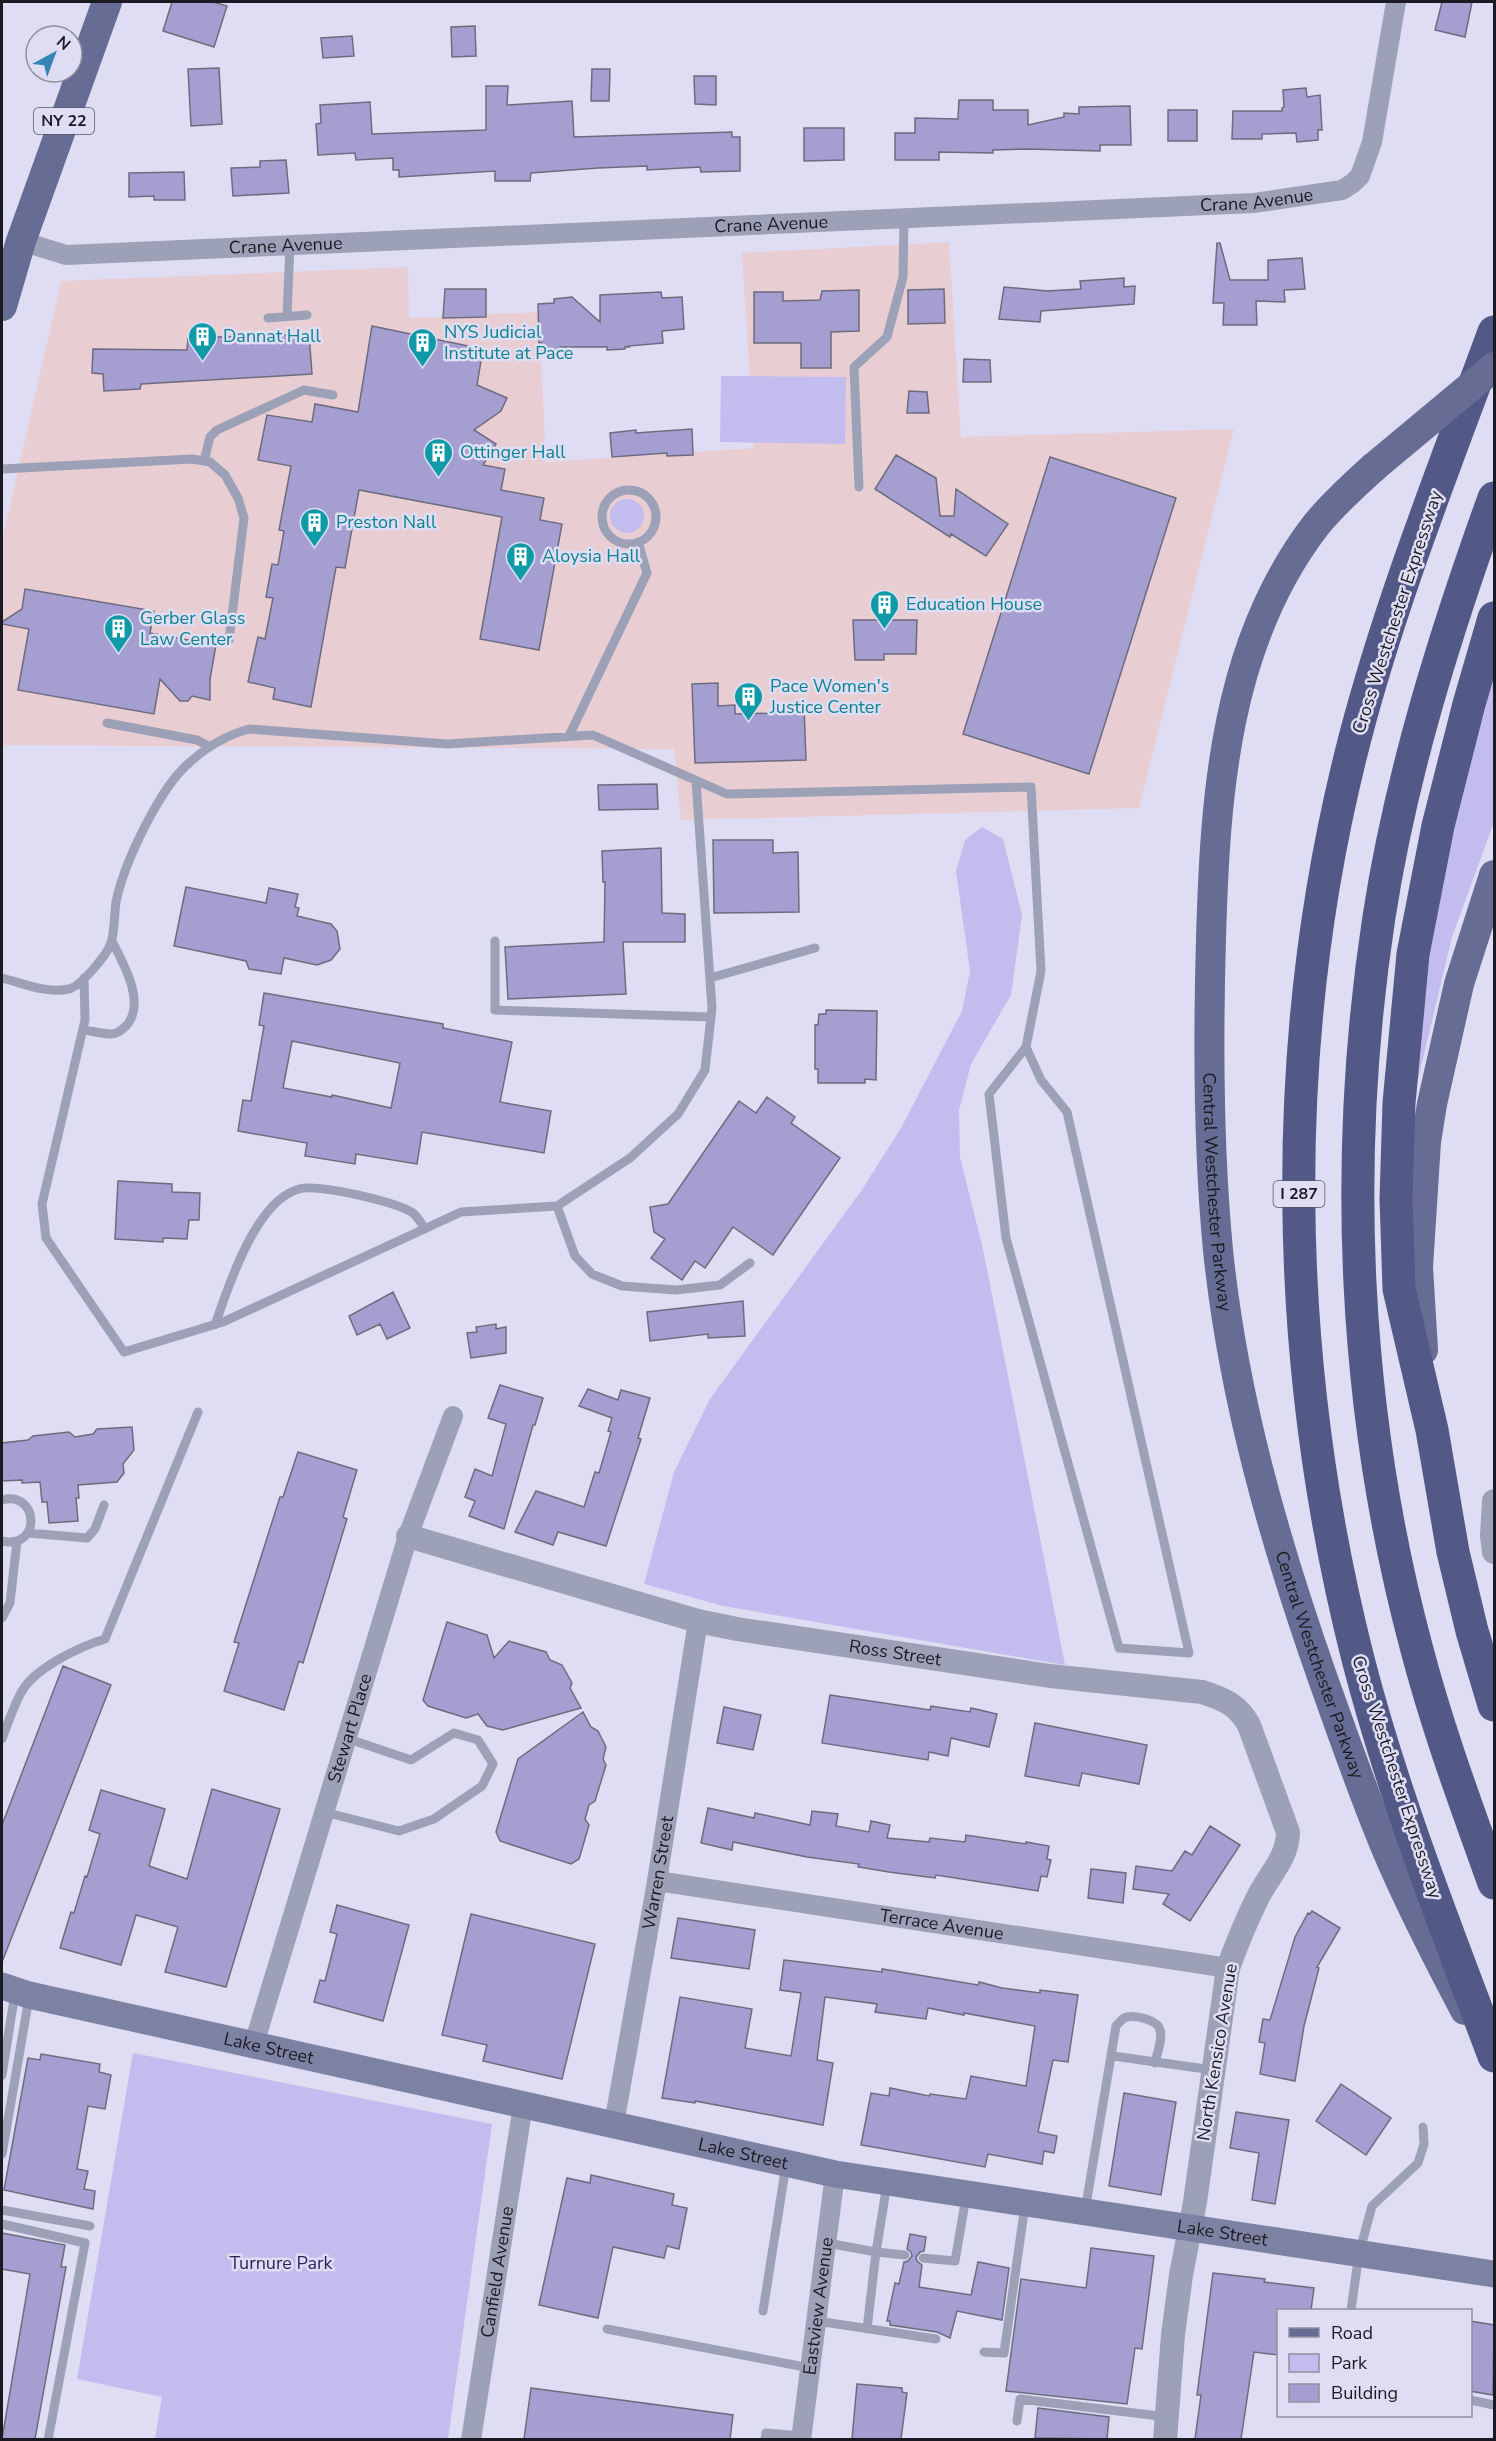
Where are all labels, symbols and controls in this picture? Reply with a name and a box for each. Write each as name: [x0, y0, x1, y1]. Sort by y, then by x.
north arrow: [24, 24, 84, 84]
text: N: [51, 31, 75, 56]
road number: NY 22: [34, 108, 94, 134]
street label: Crane Avenue: [1199, 182, 1315, 217]
street label: Crane Avenue: [714, 210, 829, 239]
street label: Crane Avenue: [228, 231, 343, 260]
building icon: Dannat Hall: [186, 320, 218, 362]
place label: NYS Judicial Institute at Pace: [444, 320, 573, 365]
place label: Dannat Hall: [223, 324, 321, 348]
building icon: NYS Judicial Institute at Pace: [407, 326, 439, 368]
building icon: Ottinger Hall: [423, 436, 455, 478]
place label: Ottinger Hall: [460, 440, 566, 464]
street label: Cross Westchester Expressway: [1346, 487, 1448, 737]
building icon: Preston Nall: [299, 506, 331, 548]
place label: Preston Nall: [336, 510, 437, 534]
building icon: Aloysia Hall: [505, 540, 537, 582]
place label: Aloysia Hall: [542, 544, 641, 568]
building icon: Education House: [869, 588, 901, 630]
place label: Education House: [906, 592, 1042, 616]
place label: Gerber Glass Law Center: [140, 606, 245, 651]
building icon: Gerber Glass Law Center: [103, 612, 135, 654]
place label: Pace Women's Justice Center: [769, 674, 889, 719]
building icon: Pace Women's Justice Center: [733, 680, 765, 722]
street label: Central Westchester Parkway: [1197, 1072, 1238, 1314]
road number: I 287: [1274, 1181, 1324, 1207]
street label: Central Westchester Parkway: [1270, 1548, 1370, 1783]
street label: Ross Street: [847, 1634, 944, 1672]
street label: Cross Westchester Expressway: [1346, 1652, 1448, 1902]
street label: Stewart Place: [322, 1671, 378, 1786]
street label: Warren Street: [637, 1814, 679, 1931]
street label: Terrace Avenue: [878, 1903, 1005, 1946]
street label: North Kensico Avenue: [1191, 1962, 1243, 2142]
street label: Lake Street: [221, 2027, 317, 2070]
street label: Lake Street: [696, 2132, 791, 2175]
street label: Canfield Avenue: [475, 2204, 519, 2340]
street label: Lake Street: [1175, 2214, 1270, 2252]
street label: Eastview Avenue: [797, 2236, 839, 2377]
park label: Turnure Park: [230, 2251, 333, 2275]
legend: [1277, 2309, 1472, 2417]
text: Road: [1331, 2321, 1373, 2345]
text: Park: [1331, 2351, 1368, 2375]
text: Building: [1331, 2381, 1398, 2405]

